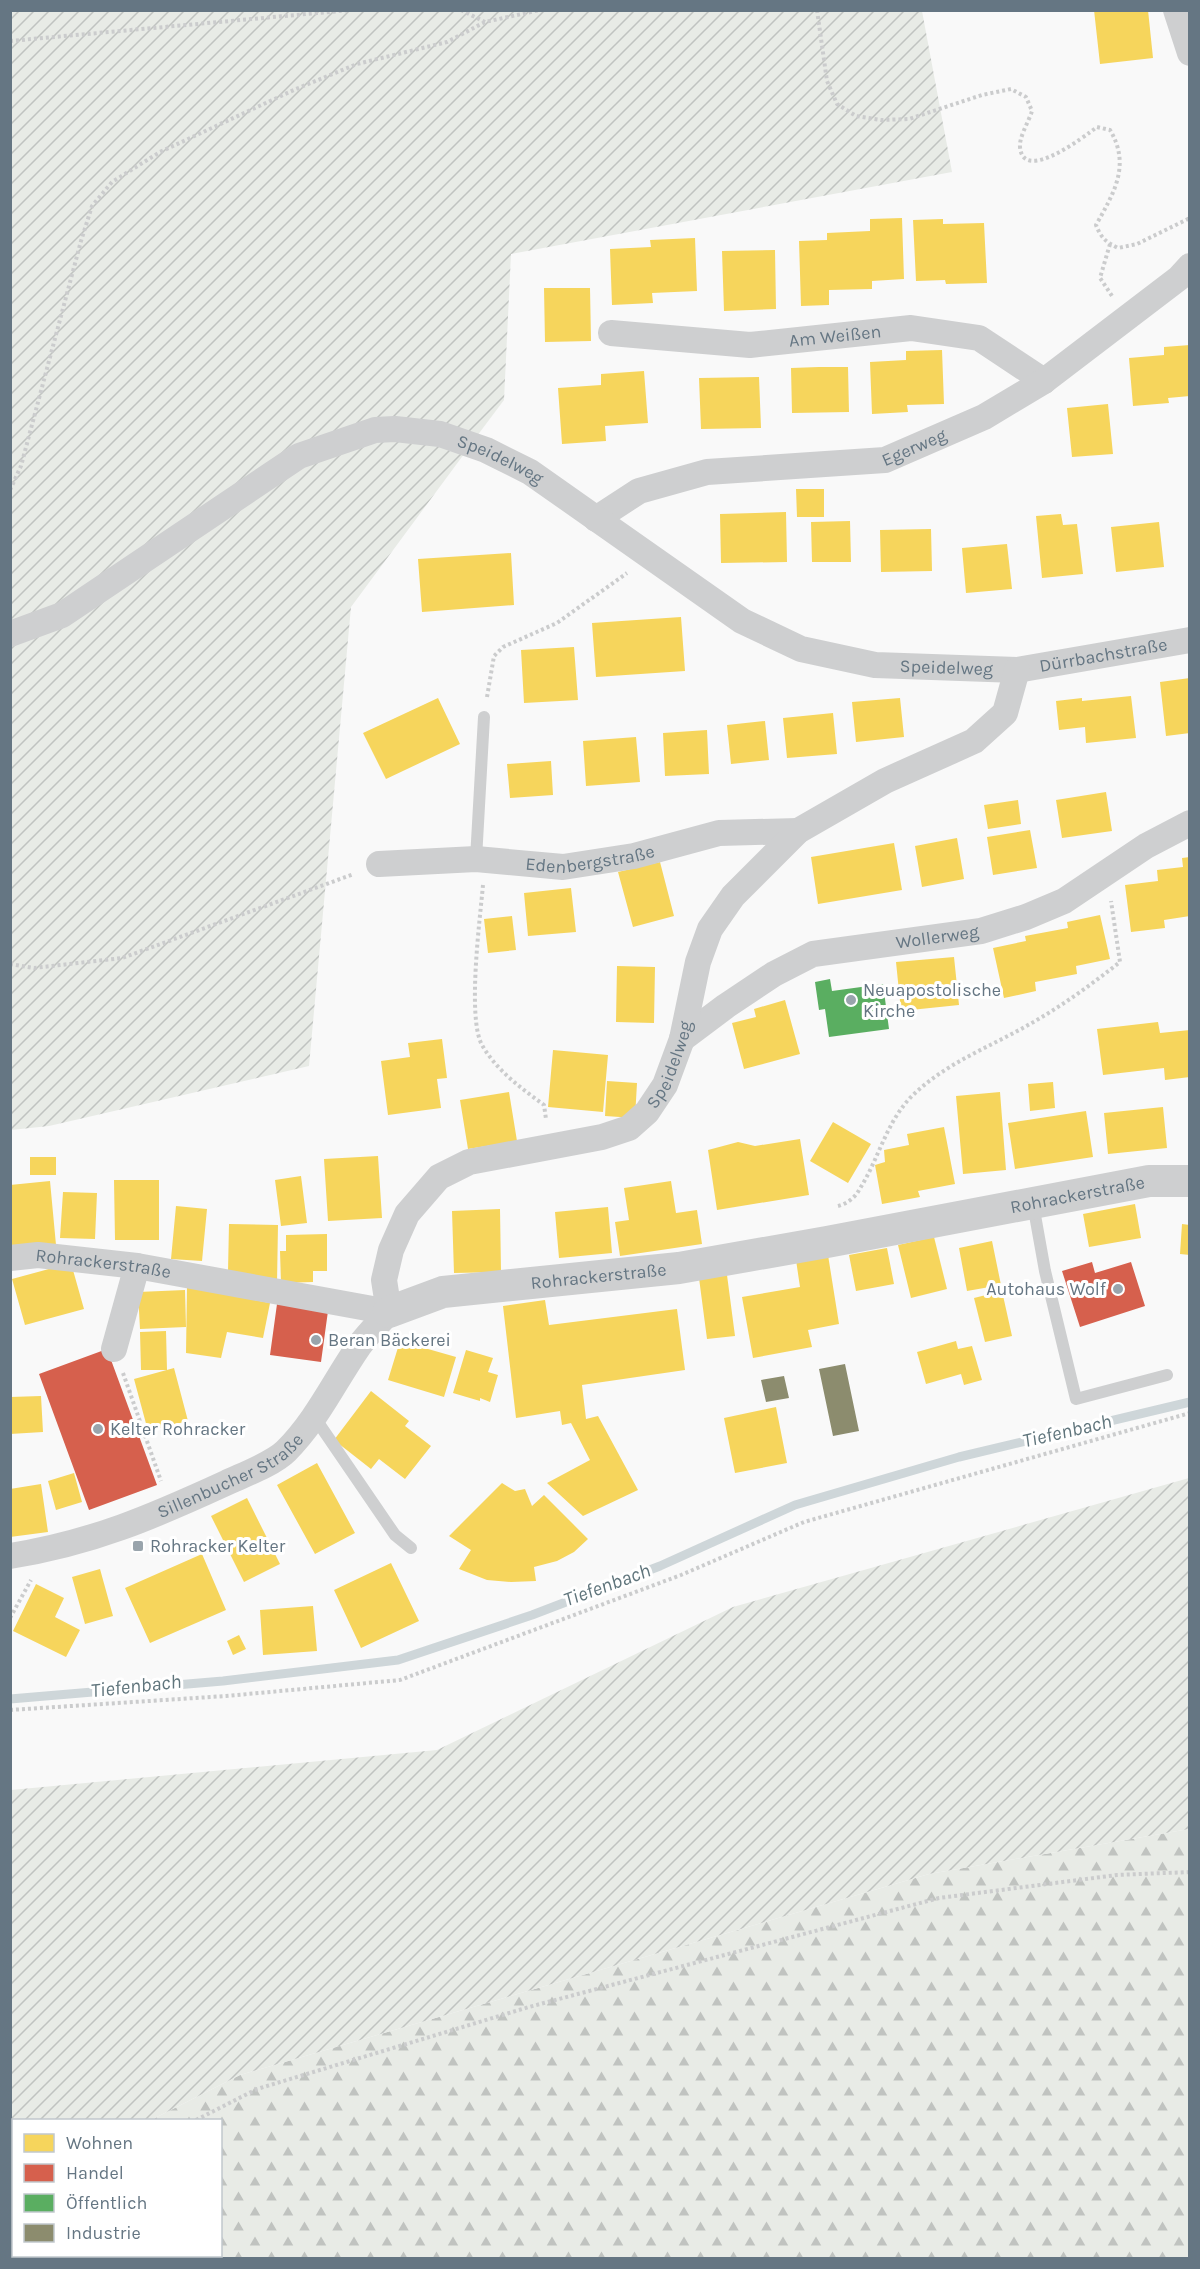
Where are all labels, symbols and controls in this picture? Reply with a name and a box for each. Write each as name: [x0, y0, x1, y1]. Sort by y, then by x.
street label: Am Weißen: [788, 320, 882, 352]
street label: Egerweg: [878, 424, 950, 471]
street label: Speidelweg: [454, 430, 548, 489]
street label: Dürrbachstraße: [1037, 633, 1169, 677]
street label: Speidelweg: [899, 655, 994, 680]
street label: Edenbergstraße: [525, 840, 657, 878]
street label: Wollerweg: [894, 920, 980, 954]
place label: Neuapostolische Kirche: [863, 979, 1001, 1022]
marker: Neuapostolische Kirche: [844, 993, 858, 1007]
street label: Speidelweg: [641, 1019, 696, 1113]
street label: Rohrackerstraße: [1008, 1171, 1147, 1218]
street label: Rohrackerstraße: [34, 1244, 173, 1283]
street label: Rohrackerstraße: [530, 1258, 668, 1294]
place label: Autohaus Wolf: [986, 1278, 1107, 1300]
marker: Autohaus Wolf: [1111, 1282, 1125, 1296]
place label: Beran Bäckerei: [328, 1329, 451, 1351]
marker: Beran Bäckerei: [309, 1333, 323, 1347]
water label: Tiefenbach: [1020, 1410, 1114, 1452]
place label: Kelter Rohracker: [110, 1418, 246, 1440]
marker: Kelter Rohracker: [91, 1422, 105, 1436]
street label: Sillenbucher Straße: [154, 1429, 308, 1523]
place label: Rohracker Kelter: [150, 1535, 286, 1557]
marker: Rohracker Kelter: [131, 1539, 145, 1553]
water label: Tiefenbach: [560, 1559, 654, 1611]
water label: Tiefenbach: [90, 1670, 182, 1702]
legend: [12, 2119, 222, 2257]
text: Wohnen: [66, 2132, 133, 2154]
text: Handel: [66, 2162, 124, 2184]
text: Öffentlich: [66, 2192, 147, 2214]
text: Industrie: [66, 2222, 141, 2244]

